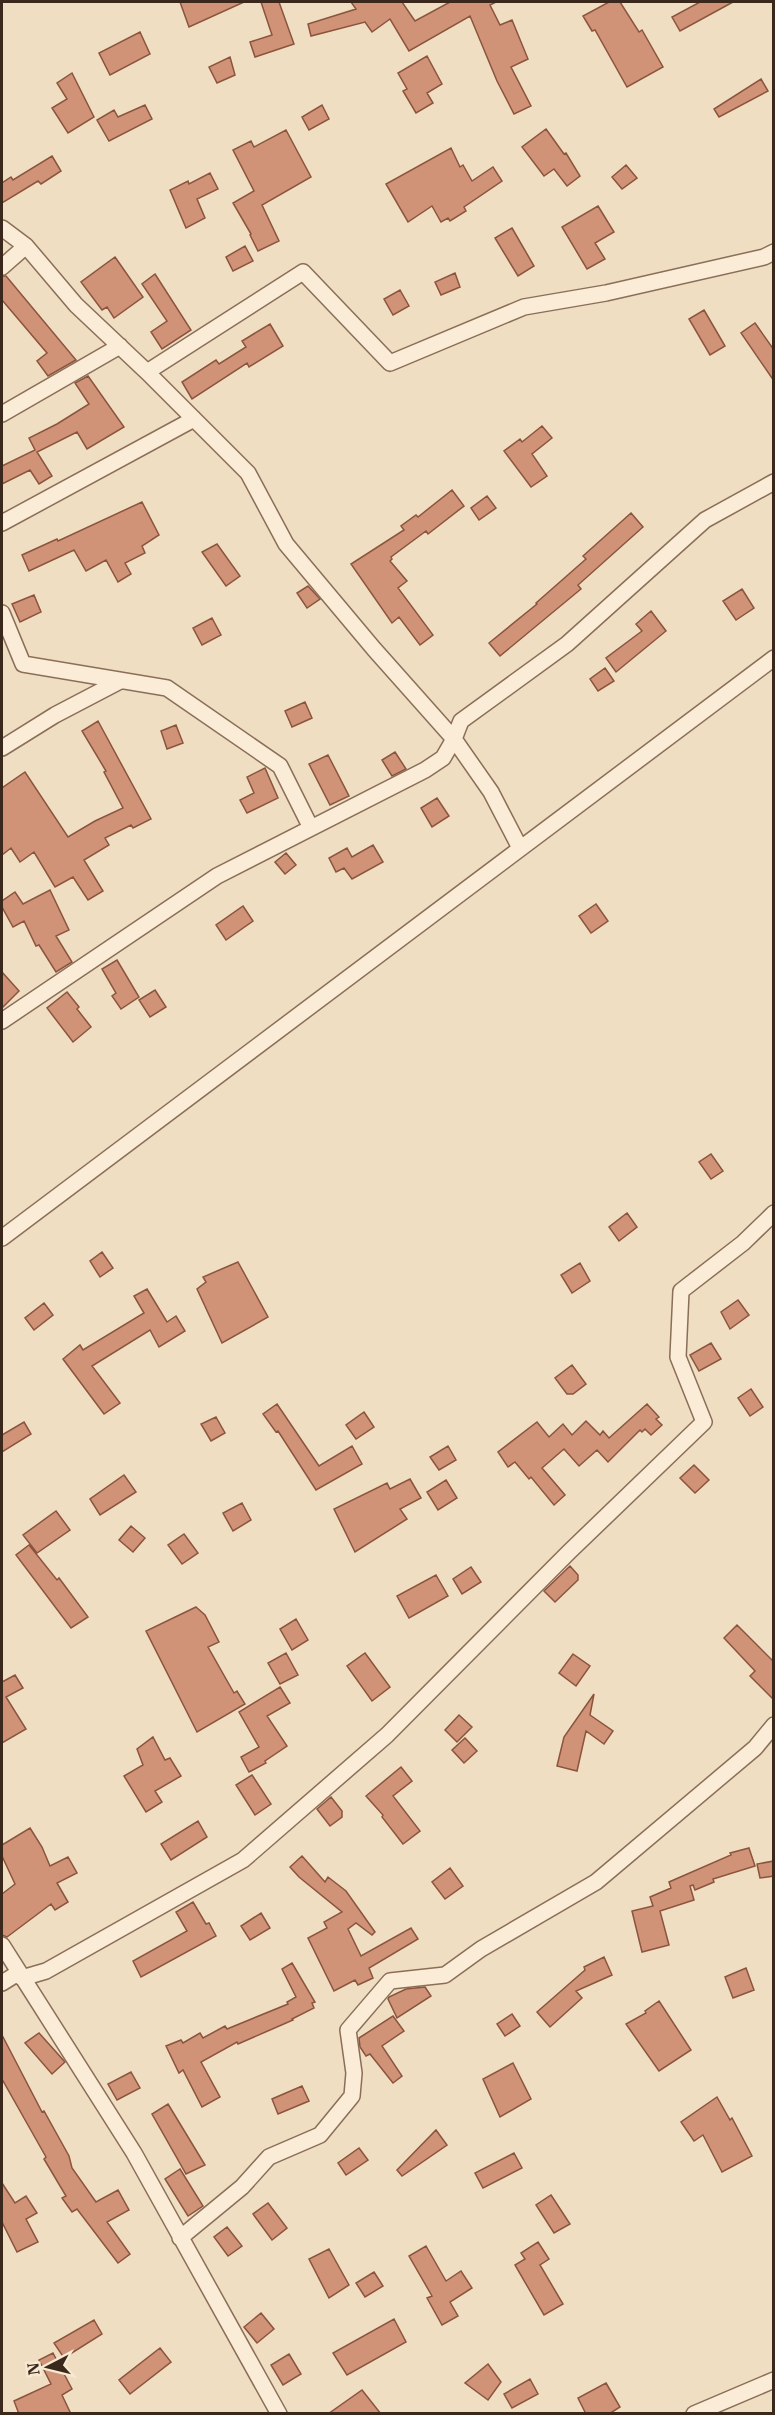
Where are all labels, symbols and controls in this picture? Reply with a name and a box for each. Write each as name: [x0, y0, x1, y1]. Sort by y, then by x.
north arrow: [18, 2337, 78, 2397]
text: N: [22, 2361, 44, 2376]

